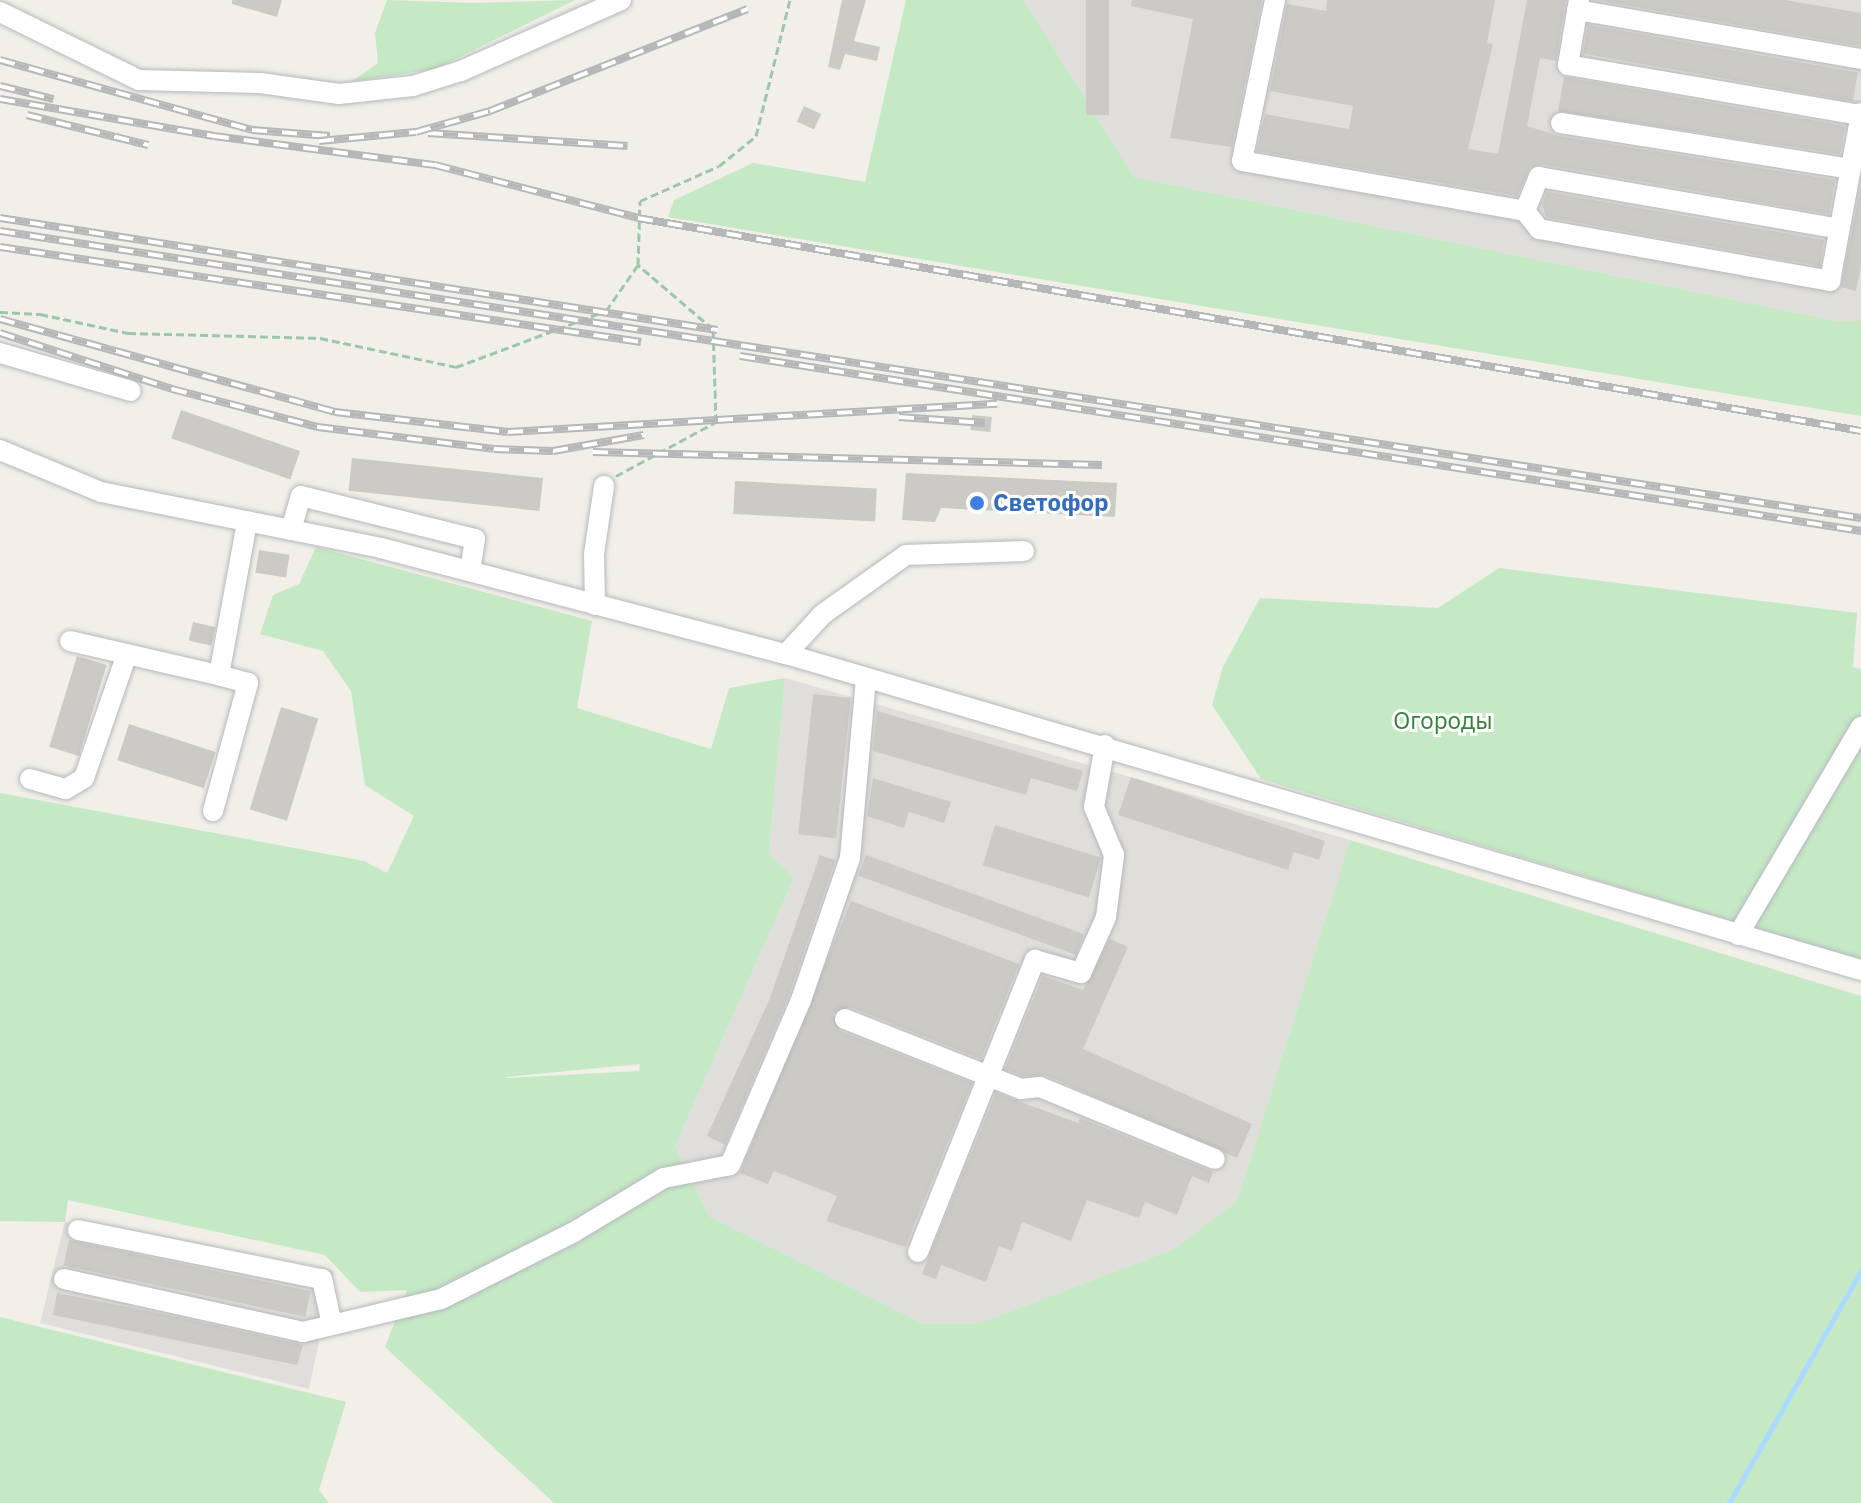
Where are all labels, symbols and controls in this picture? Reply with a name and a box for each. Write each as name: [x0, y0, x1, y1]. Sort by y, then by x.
place label: Светофор: [993, 489, 1109, 517]
marker: Светофор: [968, 494, 986, 512]
park label: Огороды: [1393, 707, 1493, 735]

